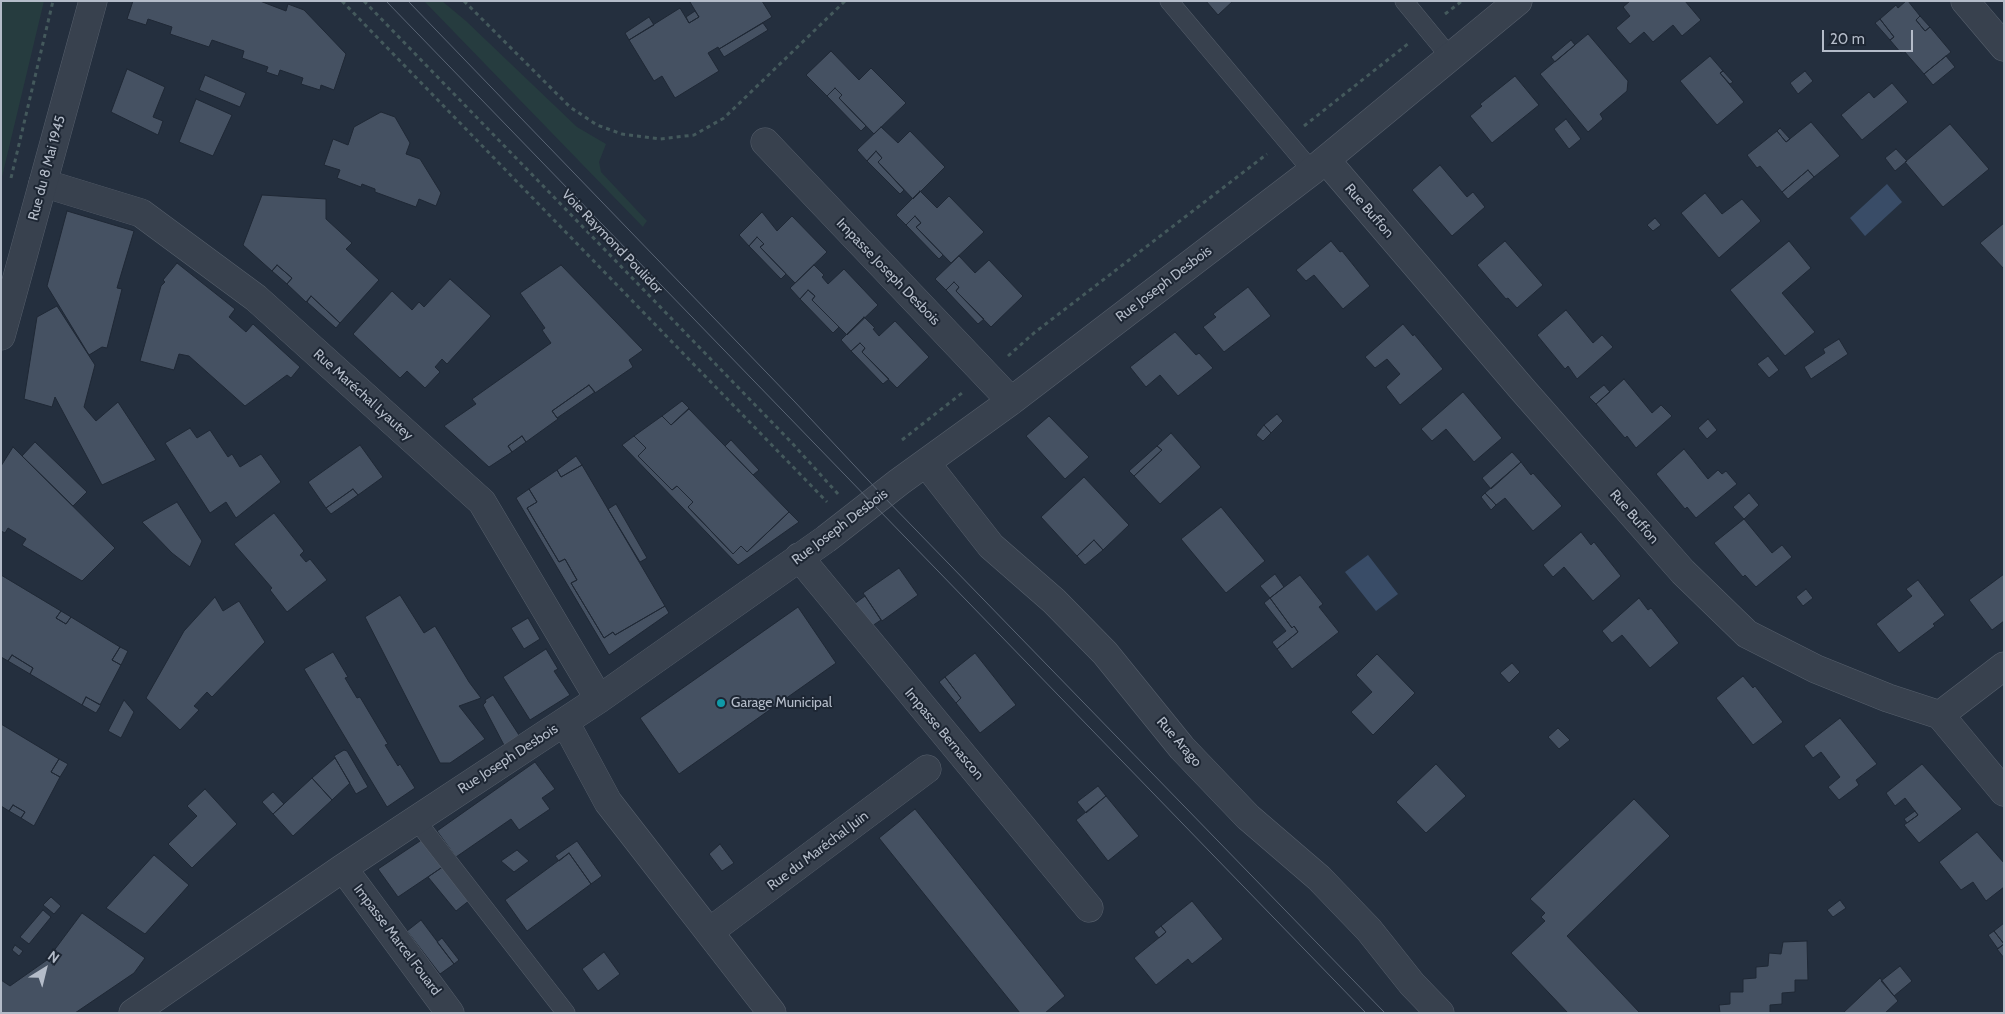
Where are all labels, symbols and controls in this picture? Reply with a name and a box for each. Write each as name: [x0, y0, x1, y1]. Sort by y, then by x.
scale bar: [1825, 20, 1916, 52]
text: 20 m: [1830, 30, 1865, 48]
street label: Rue du 8 Mai 1945: [25, 114, 69, 222]
street label: Rue Buffon: [1341, 181, 1397, 241]
street label: Voie Raymond Poulidor: [558, 186, 666, 298]
street label: Impasse Joseph Desbois: [833, 215, 943, 329]
street label: Rue Joseph Desbois: [1113, 242, 1215, 326]
street label: Rue Maréchal Lyautey: [310, 346, 416, 444]
street label: Rue Joseph Desbois: [789, 485, 891, 569]
street label: Rue Buffon: [1606, 487, 1662, 547]
street label: Impasse Bernascon: [901, 685, 987, 783]
place label: Garage Municipal: [731, 695, 832, 711]
marker: Garage Municipal: [715, 697, 727, 709]
street label: Rue Arago: [1153, 714, 1205, 770]
street label: Rue Joseph Desbois: [455, 720, 561, 798]
street label: Rue du Maréchal Juin: [764, 808, 872, 894]
street label: Impasse Marcel Fouard: [350, 881, 444, 999]
north arrow: [20, 944, 70, 994]
text: N: [45, 947, 63, 967]

